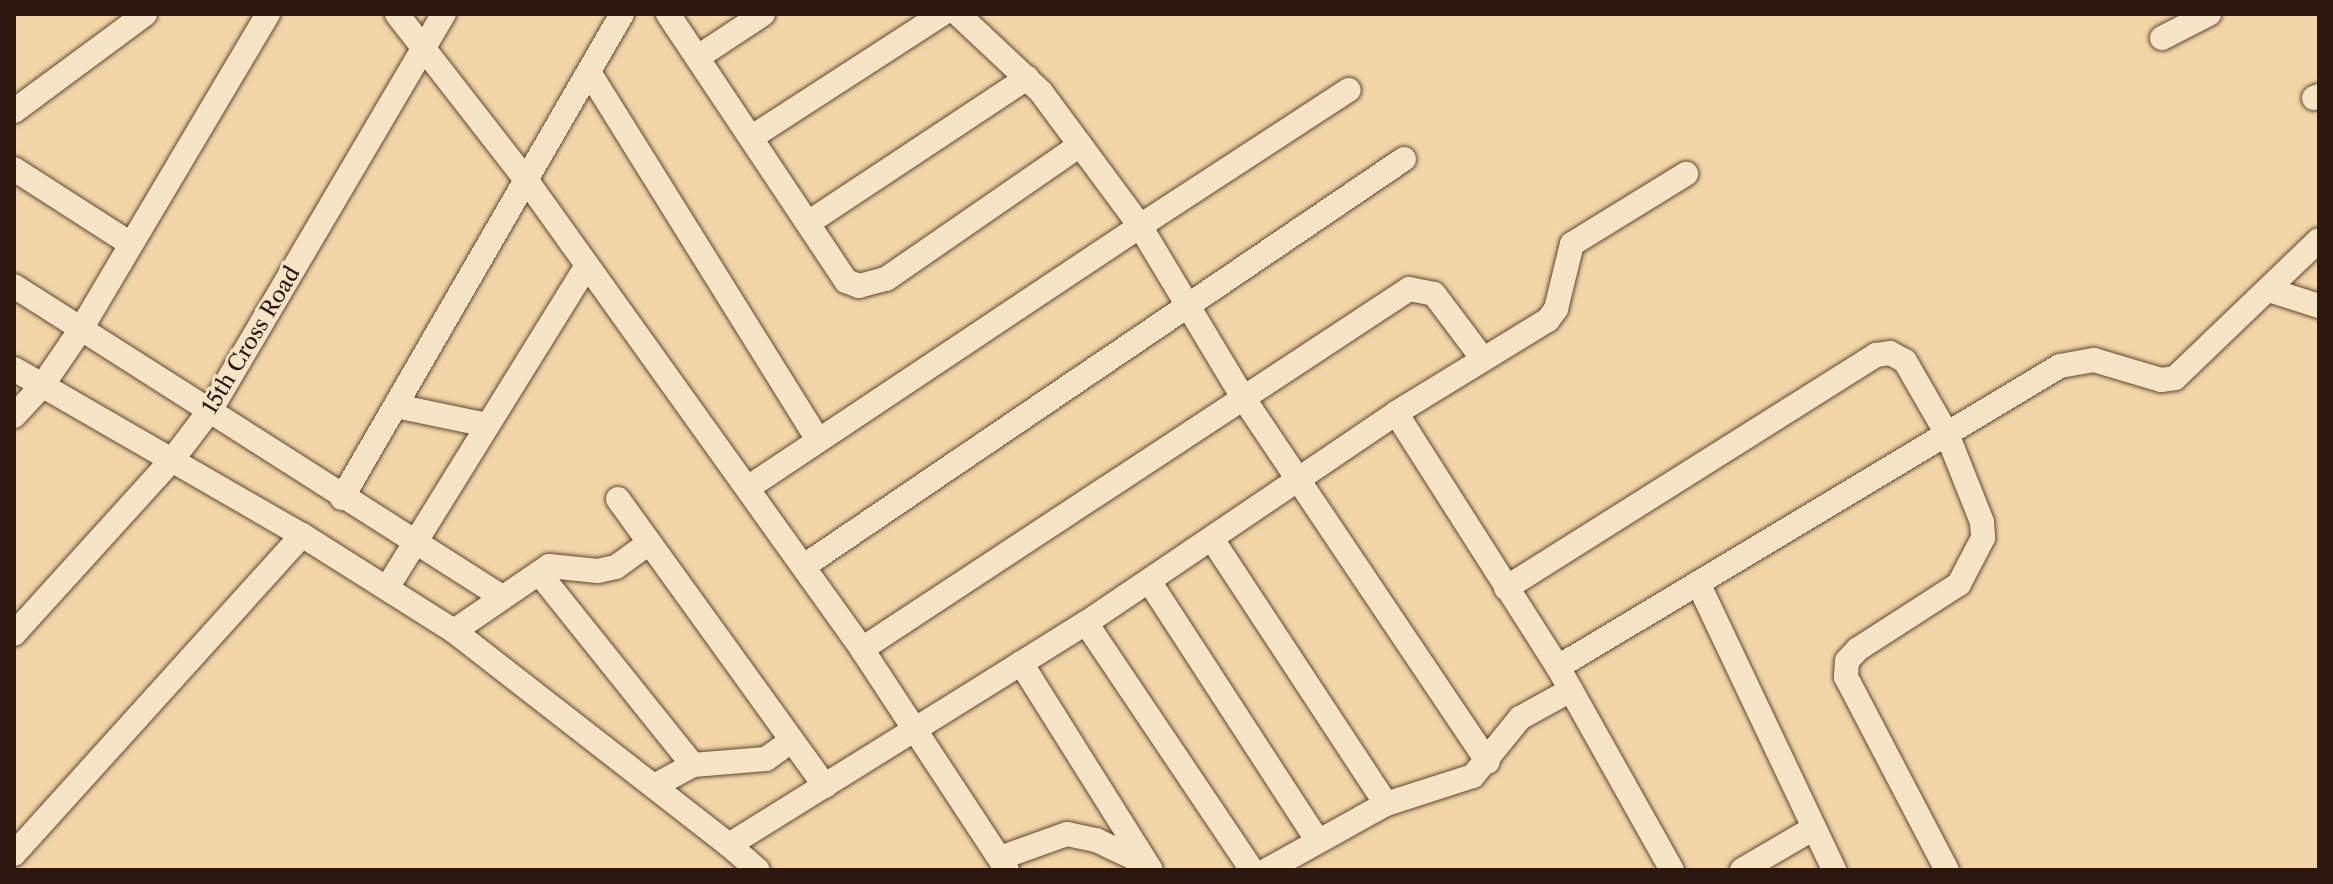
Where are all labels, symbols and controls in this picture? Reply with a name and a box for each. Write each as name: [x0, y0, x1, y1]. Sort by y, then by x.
street label: 15th Cross Road: [197, 261, 305, 419]

